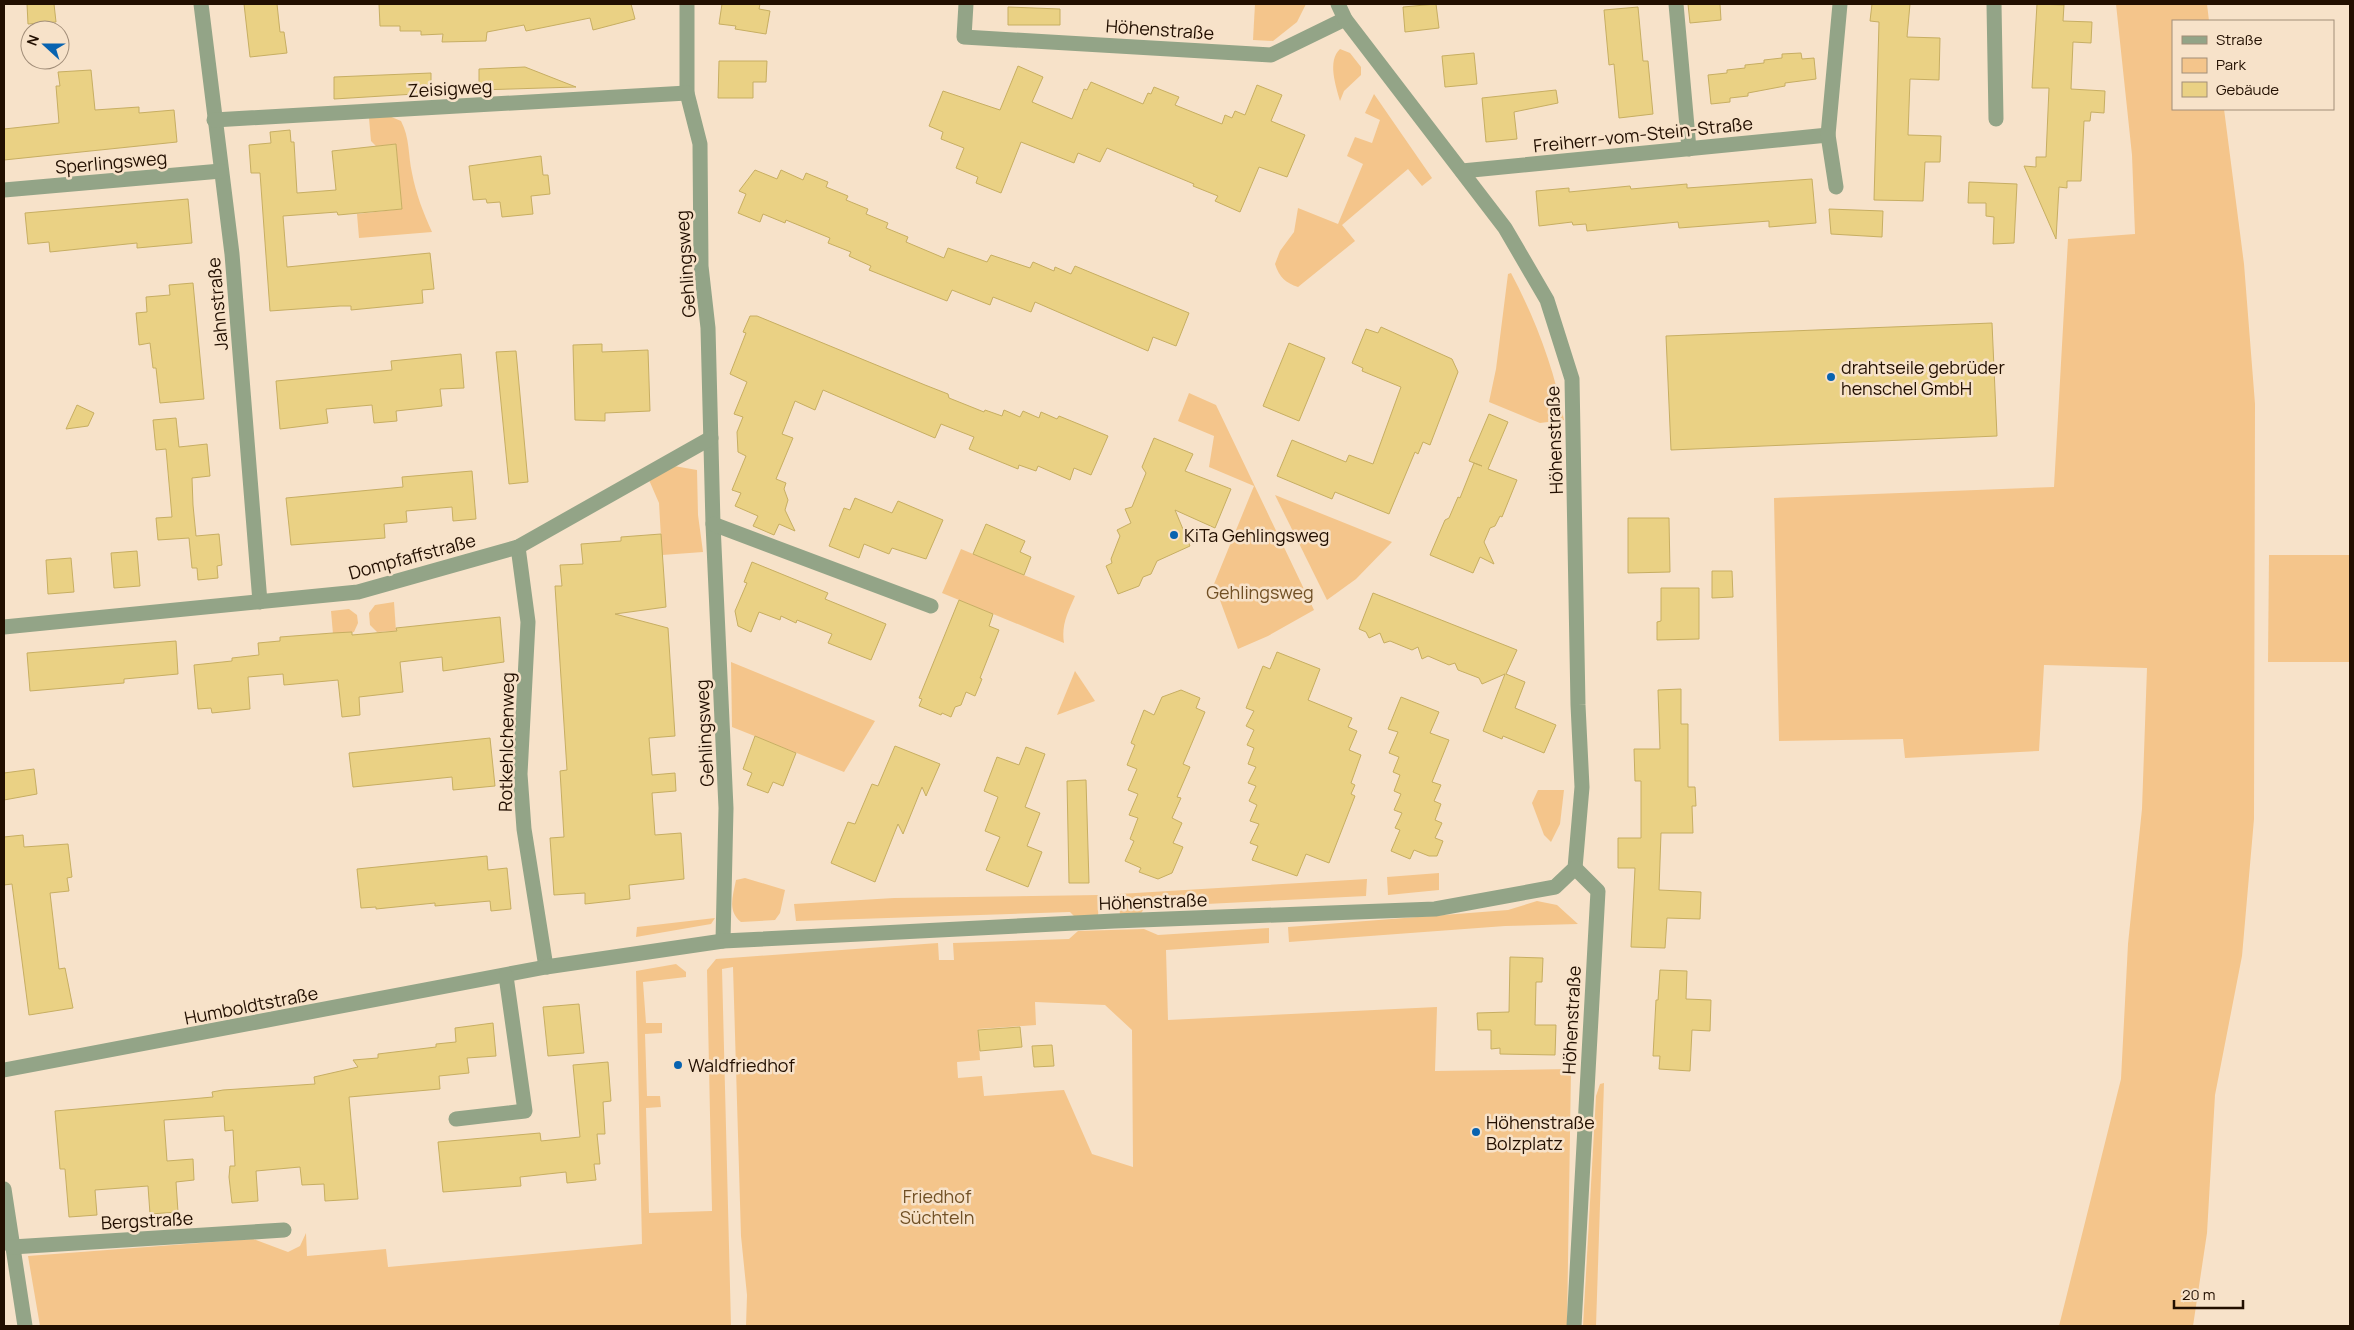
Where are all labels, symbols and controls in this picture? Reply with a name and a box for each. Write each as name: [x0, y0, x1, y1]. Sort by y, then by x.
street label: Höhenstraße: [1105, 13, 1215, 45]
north arrow: [20, 20, 70, 70]
legend: [2172, 20, 2334, 110]
text: Straße: [2216, 29, 2263, 50]
text: N: [22, 32, 43, 48]
text: Park: [2216, 54, 2246, 75]
street label: Zeisigweg: [407, 74, 493, 102]
text: Gebäude: [2216, 79, 2279, 100]
street label: Freiherr-vom-Stein-Straße: [1532, 111, 1754, 157]
street label: Sperlingsweg: [54, 145, 168, 179]
street label: Gehlingsweg: [669, 210, 701, 318]
street label: Jahnstraße: [201, 256, 233, 352]
place label: drahtseile gebrüder henschel GmbH: [1841, 355, 2005, 400]
marker: drahtseile gebrüder henschel GmbH: [1825, 371, 1837, 383]
street label: Höhenstraße: [1540, 385, 1568, 495]
place label: KiTa Gehlingsweg: [1184, 523, 1329, 547]
street label: Dompfaffstraße: [346, 527, 478, 585]
marker: KiTa Gehlingsweg: [1168, 529, 1180, 541]
park label: Gehlingsweg: [1206, 580, 1314, 604]
street label: Rotkehlchenweg: [493, 672, 519, 812]
street label: Gehlingsweg: [689, 679, 719, 787]
street label: Höhenstraße: [1098, 887, 1208, 915]
street label: Höhenstraße: [1556, 965, 1586, 1075]
street label: Humboldtstraße: [182, 980, 320, 1030]
place label: Waldfriedhof: [688, 1053, 795, 1077]
marker: Waldfriedhof: [672, 1059, 684, 1071]
place label: Höhenstraße Bolzplatz: [1486, 1110, 1595, 1155]
marker: Höhenstraße Bolzplatz: [1470, 1126, 1482, 1138]
park label: Friedhof Süchteln: [900, 1184, 974, 1229]
street label: Bergstraße: [100, 1206, 194, 1234]
scale bar: [2174, 1278, 2243, 1310]
text: 20 m: [2182, 1284, 2215, 1305]

